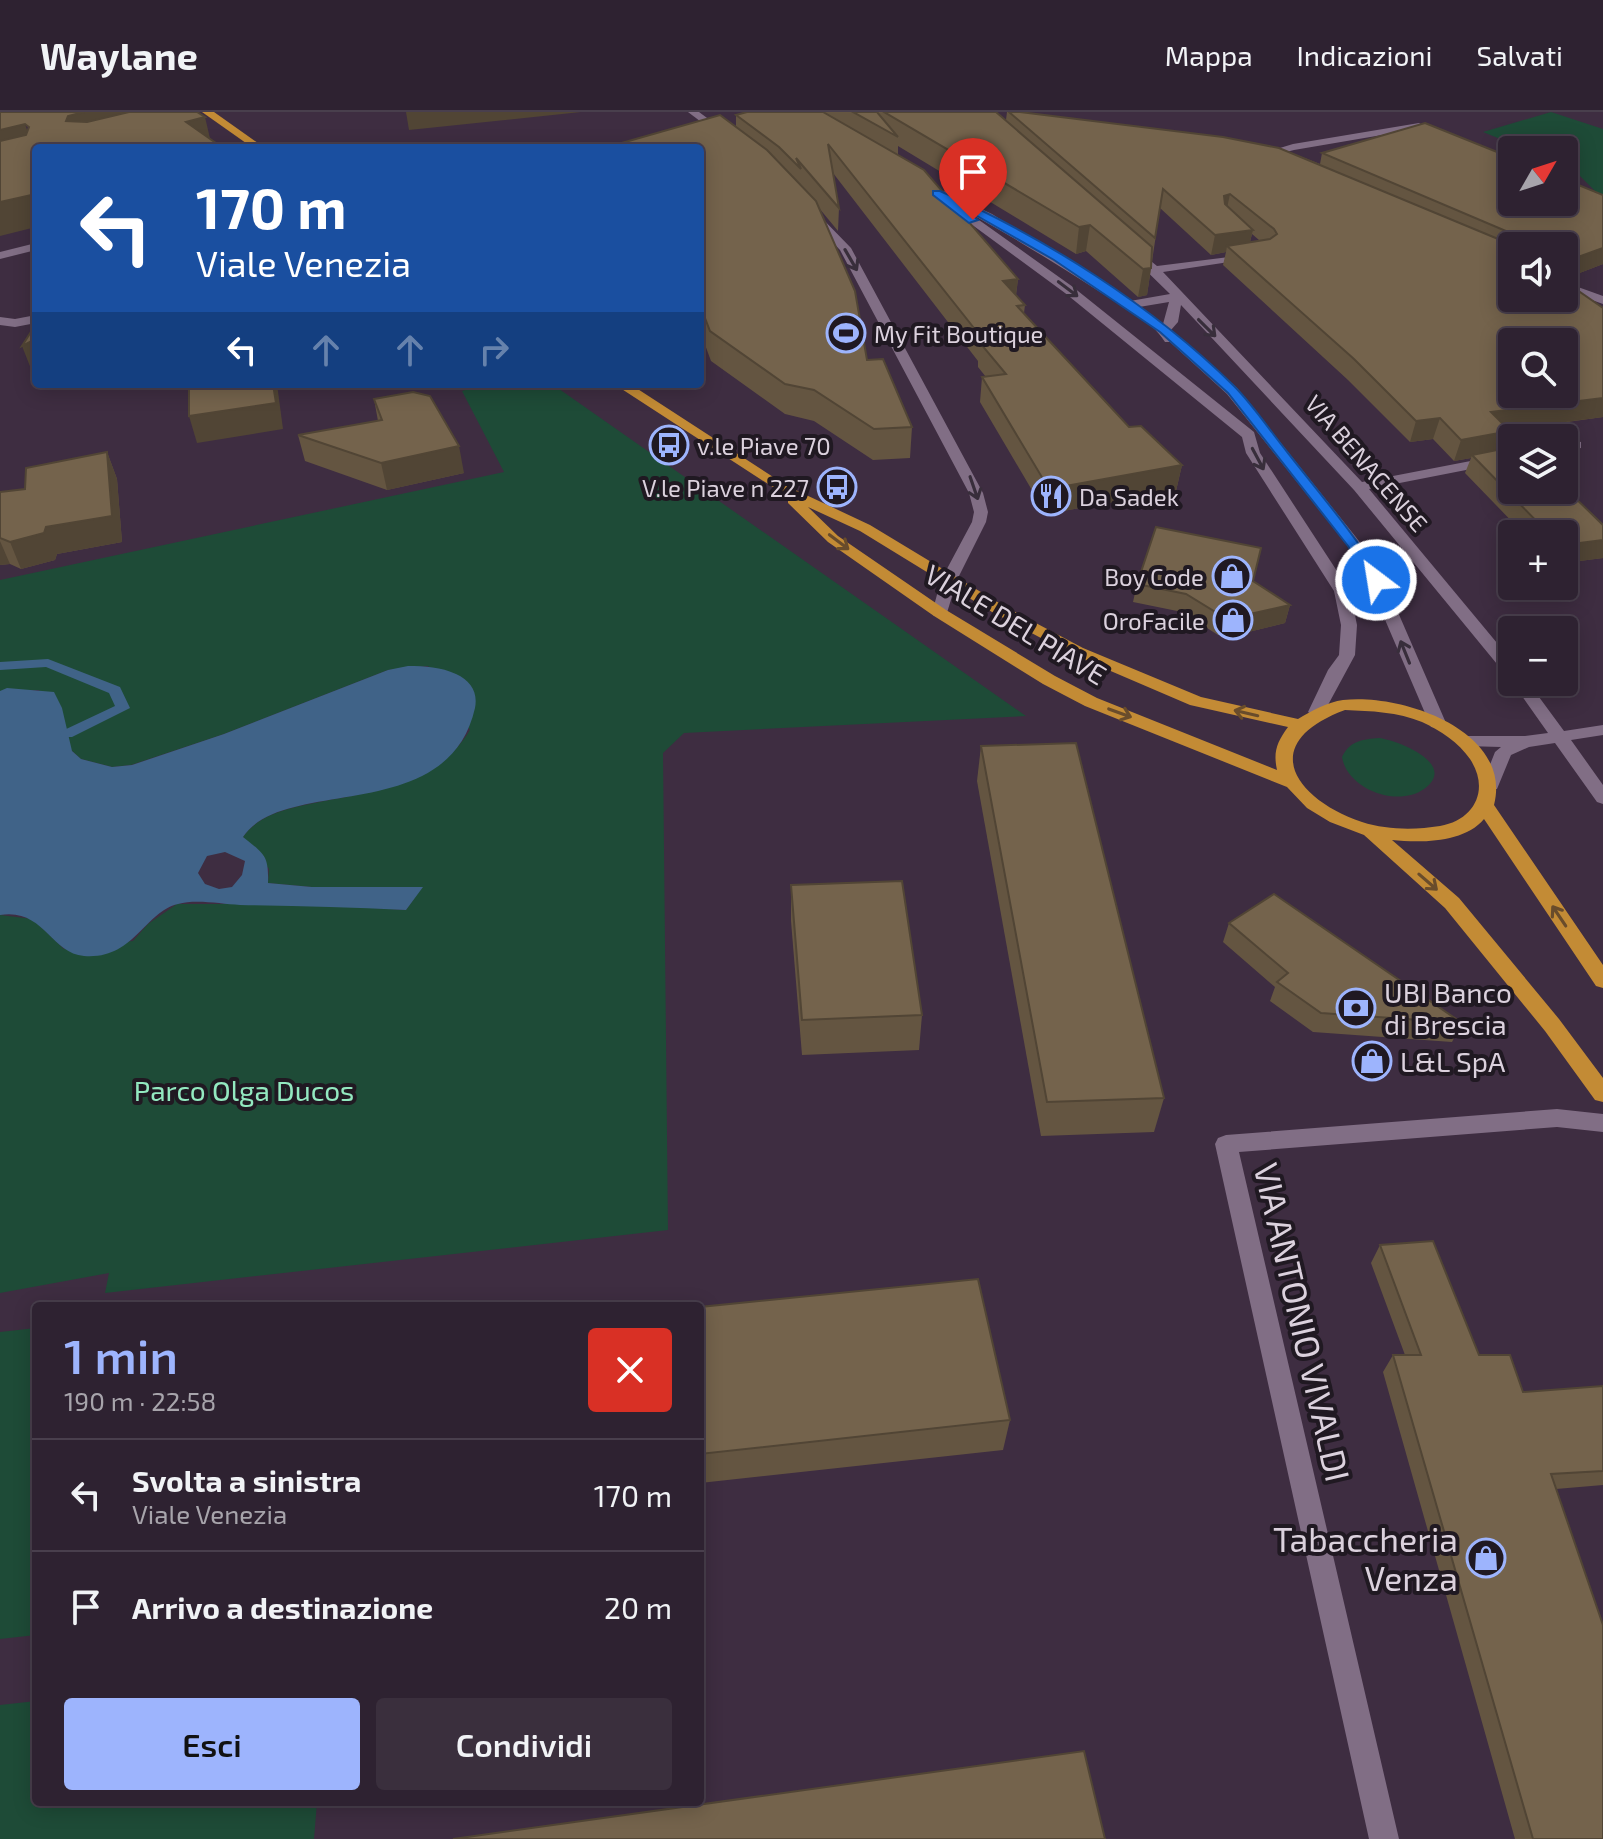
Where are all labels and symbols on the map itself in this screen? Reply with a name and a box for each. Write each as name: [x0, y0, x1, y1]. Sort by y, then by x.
north arrow: [1498, 136, 1578, 216]
pin: [939, 138, 1007, 220]
one-way arrow: [844, 247, 859, 271]
one-way arrow: [1056, 280, 1078, 297]
sports icon: My Fit Boutique: [825, 312, 867, 354]
one-way arrow: [1197, 318, 1216, 337]
place label: My Fit Boutique: [874, 319, 1044, 348]
street label: VIA BENACENSE: [1300, 389, 1434, 537]
bus stop icon: v.le Piave 70: [648, 424, 690, 466]
place label: v.le Piave 70: [697, 431, 831, 460]
one-way arrow: [1251, 447, 1267, 471]
bus stop icon: V.le Piave n 227: [816, 466, 858, 508]
place label: V.le Piave n 227: [642, 473, 809, 502]
restaurant icon: Da Sadek: [1030, 475, 1072, 517]
one-way arrow: [967, 476, 982, 501]
place label: Da Sadek: [1079, 482, 1179, 511]
one-way arrow: [828, 533, 849, 550]
position arrow: [1334, 538, 1418, 622]
shop icon: Boy Code: [1211, 555, 1253, 597]
street label: VIALE DEL PIAVE: [919, 557, 1113, 691]
place label: Boy Code: [1104, 562, 1204, 591]
shop icon: OroFacile: [1212, 599, 1254, 641]
place label: OroFacile: [1103, 606, 1205, 635]
one-way arrow: [1397, 640, 1412, 665]
one-way arrow: [1234, 704, 1260, 719]
one-way arrow: [1107, 706, 1132, 721]
one-way arrow: [1418, 873, 1438, 891]
one-way arrow: [1551, 906, 1567, 928]
place label: UBI Banco di Brescia: [1384, 975, 1512, 1041]
bank icon: UBI Banco di Brescia: [1335, 987, 1377, 1029]
shop icon: L&L SpA: [1351, 1040, 1393, 1082]
place label: L&L SpA: [1400, 1044, 1506, 1078]
park label: Parco Olga Ducos: [134, 1073, 354, 1107]
street label: VIA ANTONIO VIVALDI: [1246, 1159, 1360, 1485]
place label: Tabaccheria Venza: [1273, 1518, 1458, 1598]
shop icon: Tabaccheria Venza: [1465, 1537, 1507, 1579]

